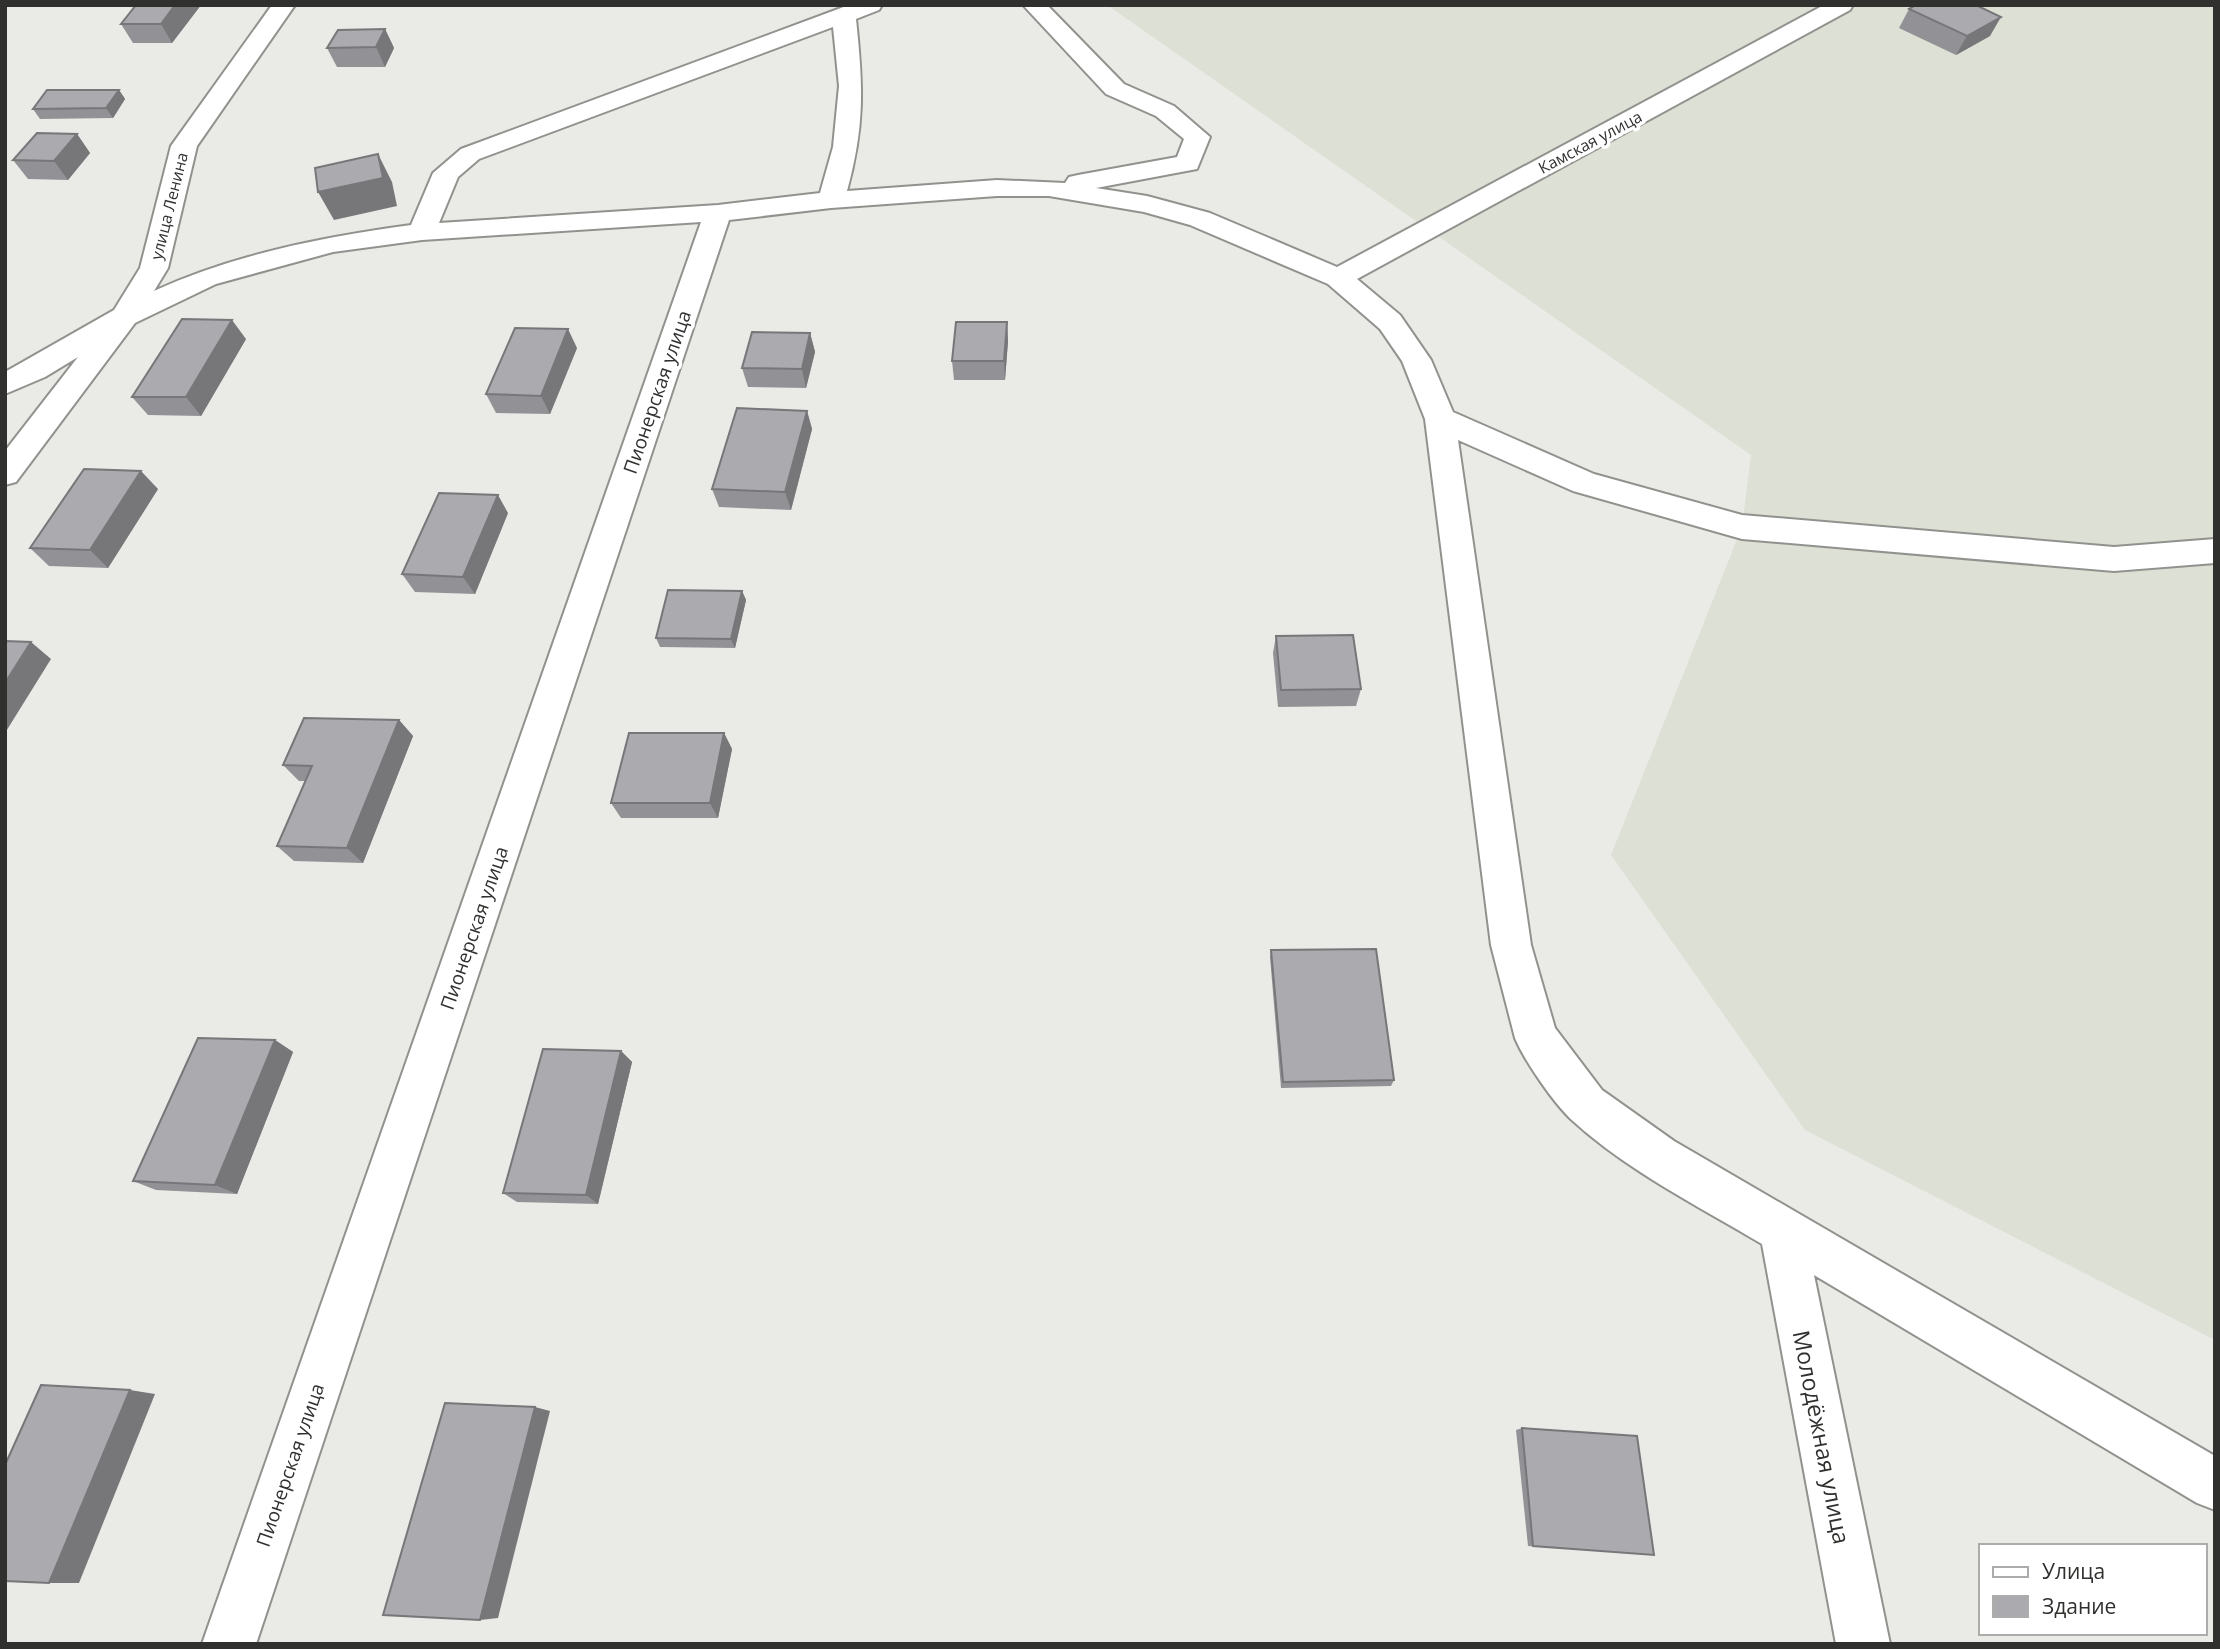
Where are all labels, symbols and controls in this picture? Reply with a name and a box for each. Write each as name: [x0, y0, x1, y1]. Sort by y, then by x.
street label: Камская улица: [1534, 105, 1646, 179]
street label: улица Ленина: [145, 150, 193, 262]
street label: Пионерская улица: [617, 307, 697, 477]
street label: Пионерская улица: [434, 843, 514, 1013]
street label: Молодёжная улица: [1786, 1327, 1858, 1547]
street label: Пионерская улица: [250, 1380, 330, 1550]
legend: [1979, 1544, 2206, 1635]
text: Улица: [2042, 1557, 2105, 1585]
text: Здание: [2042, 1592, 2116, 1620]

